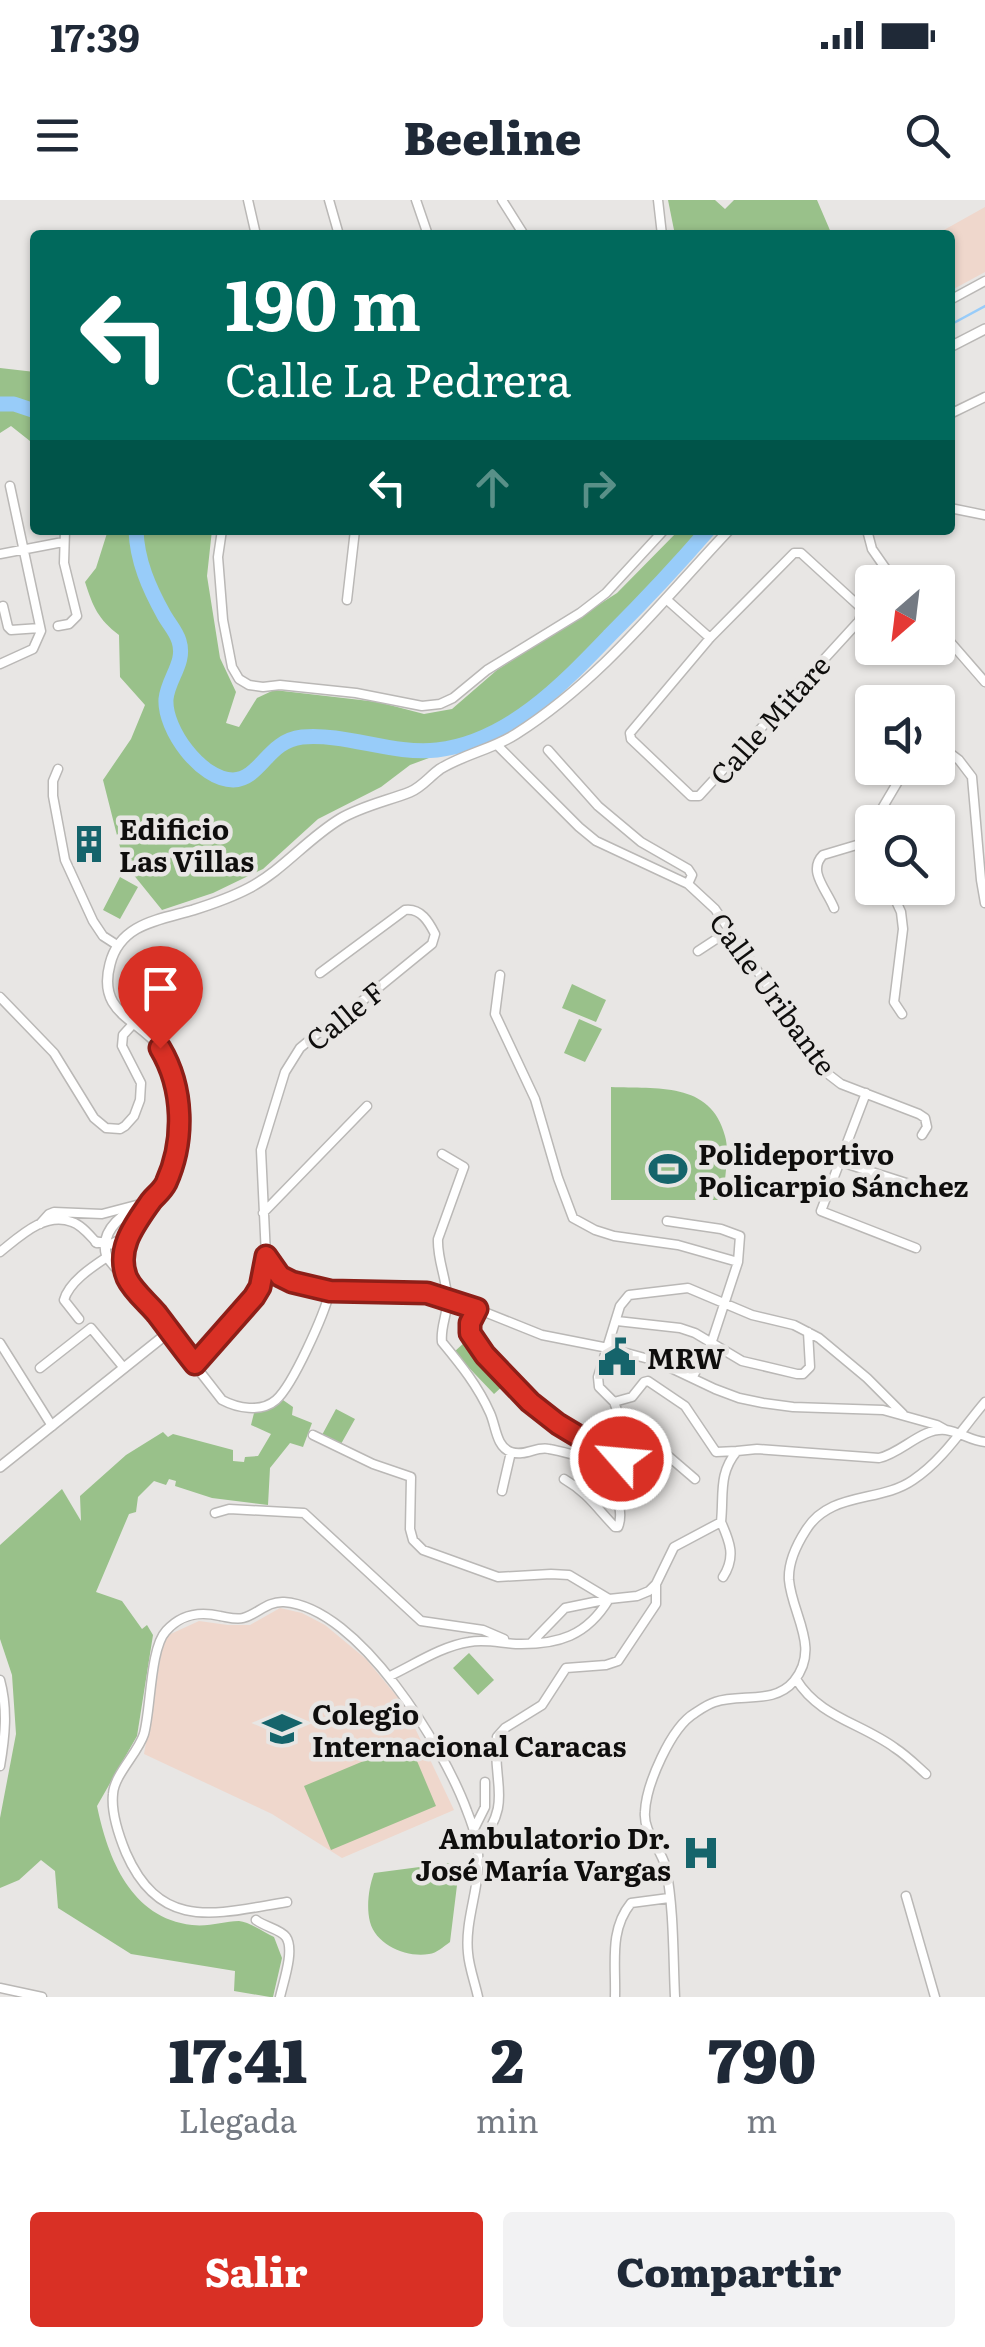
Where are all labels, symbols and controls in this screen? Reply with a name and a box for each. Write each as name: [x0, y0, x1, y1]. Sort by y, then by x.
text: 17:39: [50, 7, 140, 64]
text: Beeline: [404, 102, 581, 169]
icon: menu: [30, 108, 85, 163]
icon: search: [900, 108, 955, 163]
text: 190 m: [225, 249, 421, 353]
icon: left: [60, 270, 190, 400]
text: Calle La Pedrera: [225, 344, 571, 411]
icon: left: [360, 460, 415, 515]
icon: ahead: [465, 460, 520, 515]
icon: right: [570, 460, 625, 515]
north arrow: [855, 565, 955, 665]
map controls: [855, 565, 955, 905]
street label: Calle Mitare: [699, 645, 839, 793]
button: sound: [855, 685, 955, 785]
button: search: [855, 805, 955, 905]
place label: Edificio Las Villas: [119, 807, 254, 881]
building icon: Edificio Las Villas: [68, 823, 110, 865]
street label: Calle Uribante: [700, 903, 848, 1083]
pin: [118, 946, 203, 1049]
icon: arrive: [133, 961, 188, 1016]
street label: Calle F: [296, 970, 392, 1060]
place label: Polideportivo Policarpio Sánchez: [698, 1132, 969, 1206]
sports icon: Polideportivo Policarpio Sánchez: [647, 1148, 689, 1190]
public building icon: MRW: [596, 1336, 638, 1378]
place label: MRW: [647, 1336, 725, 1378]
position arrow: [569, 1407, 673, 1511]
place label: Colegio Internacional Caracas: [312, 1692, 626, 1766]
school or university icon: Colegio Internacional Caracas: [261, 1708, 303, 1750]
place label: Ambulatorio Dr. José María Vargas: [416, 1816, 671, 1890]
hospital icon: Ambulatorio Dr. José María Vargas: [680, 1832, 722, 1874]
text: 17:41: [169, 2012, 307, 2101]
text: 2: [491, 2012, 524, 2101]
text: 790: [708, 2012, 816, 2101]
text: Llegada: [179, 2095, 297, 2143]
text: min: [476, 2095, 539, 2143]
text: m: [746, 2095, 777, 2143]
button: Salir: [30, 2212, 483, 2327]
button: Compartir: [503, 2212, 955, 2327]

